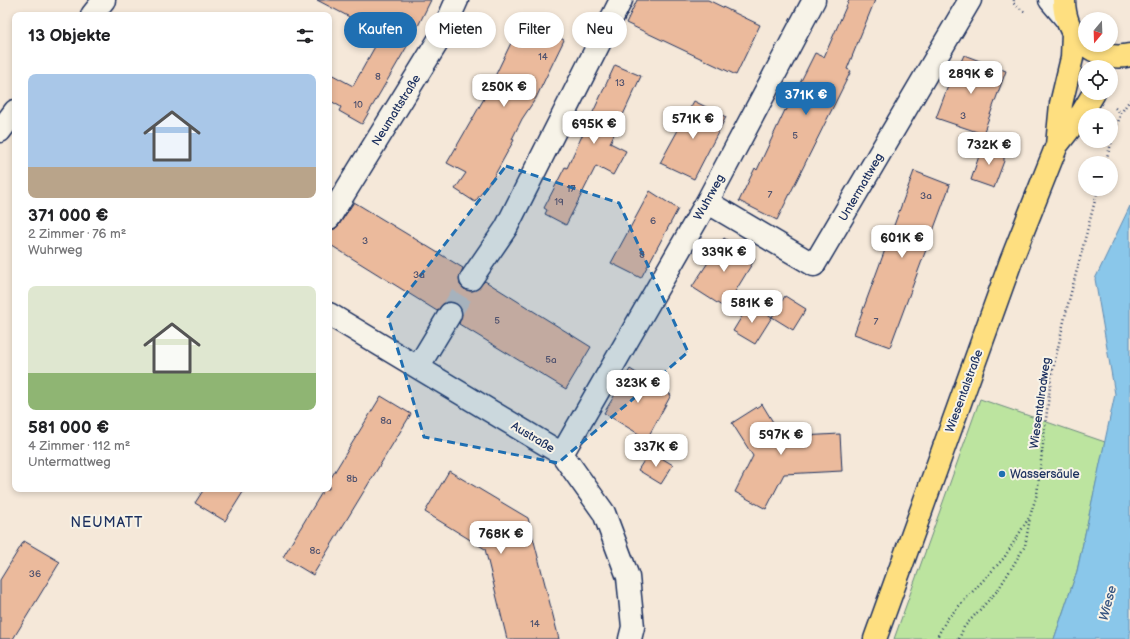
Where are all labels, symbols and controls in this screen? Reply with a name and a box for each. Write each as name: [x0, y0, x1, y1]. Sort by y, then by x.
chip: Kaufen: [344, 12, 417, 48]
chip: Mieten: [425, 12, 496, 48]
chip: Filter: [504, 12, 564, 48]
chip: Neu: [572, 12, 627, 48]
north arrow: [1078, 12, 1118, 52]
map controls: [1078, 12, 1118, 196]
icon: filters: [294, 25, 316, 47]
text: 13 Objekte: [28, 26, 111, 46]
house number: 14: [538, 51, 548, 63]
button: locate: [1078, 60, 1118, 100]
pin: 289K €: [938, 61, 1004, 95]
text: 289K €: [948, 66, 994, 82]
house number: 8: [375, 71, 381, 83]
street label: Neumattstraße: [369, 72, 424, 149]
pin: 250K €: [471, 74, 537, 108]
house number: 13: [615, 77, 625, 89]
text: 250K €: [481, 79, 527, 95]
pin: 371K €: [773, 82, 839, 116]
text: 371K €: [785, 87, 827, 103]
house number: 10: [353, 99, 363, 111]
icon: home: [136, 100, 208, 172]
pin: 571K €: [660, 106, 726, 140]
button: +: [1078, 108, 1118, 148]
house number: 3: [960, 110, 966, 122]
pin: 695K €: [561, 111, 627, 145]
text: 571K €: [672, 111, 714, 127]
text: 695K €: [571, 116, 617, 132]
house number: 5: [792, 130, 798, 142]
pin: 732K €: [956, 132, 1022, 166]
text: 732K €: [967, 137, 1011, 153]
street label: Untermattweg: [836, 150, 887, 224]
button: −: [1078, 156, 1118, 196]
street label: Wuhrweg: [691, 172, 728, 223]
house number: 17: [567, 183, 575, 195]
house number: 7: [768, 189, 773, 201]
house number: 3a: [920, 190, 932, 202]
house number: 19: [554, 196, 564, 208]
text: 371 000 €: [28, 206, 108, 226]
house number: 6: [650, 215, 656, 227]
pin: 601K €: [869, 225, 935, 259]
text: 2 Zimmer · 76 m²: [28, 226, 126, 242]
text: 601K €: [880, 230, 924, 246]
house number: 3: [362, 235, 368, 247]
pin: 339K €: [691, 239, 757, 273]
text: Wuhrweg: [28, 242, 82, 258]
text: 339K €: [702, 244, 746, 260]
house number: 8: [639, 249, 645, 261]
house number: 3a: [413, 269, 425, 281]
pin: 581K €: [719, 290, 785, 324]
text: 581K €: [731, 295, 773, 311]
icon: home: [136, 312, 208, 384]
house number: 5: [494, 315, 500, 327]
house number: 7: [874, 316, 879, 328]
street label: Wiesentalstraße: [943, 348, 986, 435]
house number: 5a: [545, 354, 557, 366]
street label: Wiesentalradweg: [1027, 356, 1054, 450]
pin: 323K €: [605, 370, 671, 404]
text: 323K €: [616, 375, 660, 391]
house number: 8a: [380, 415, 392, 427]
text: 581 000 €: [28, 418, 109, 438]
street label: Austraße: [508, 419, 557, 456]
pin: 597K €: [748, 422, 814, 456]
text: 597K €: [759, 427, 803, 443]
pin: 337K €: [623, 434, 689, 468]
text: 4 Zimmer · 112 m²: [28, 438, 130, 454]
text: 337K €: [634, 439, 678, 455]
text: Untermattweg: [28, 454, 111, 470]
place label: Wassersäule: [1010, 467, 1080, 482]
marker: Wassersäule: [997, 469, 1007, 479]
house number: 8b: [346, 473, 358, 485]
district label: NEUMATT: [70, 514, 144, 531]
pin: 768K €: [468, 521, 534, 555]
text: 768K €: [479, 526, 523, 542]
house number: 8c: [309, 545, 321, 557]
house number: 36: [29, 568, 41, 580]
water label: Wiese: [1096, 584, 1120, 623]
house number: 14: [530, 618, 540, 630]

